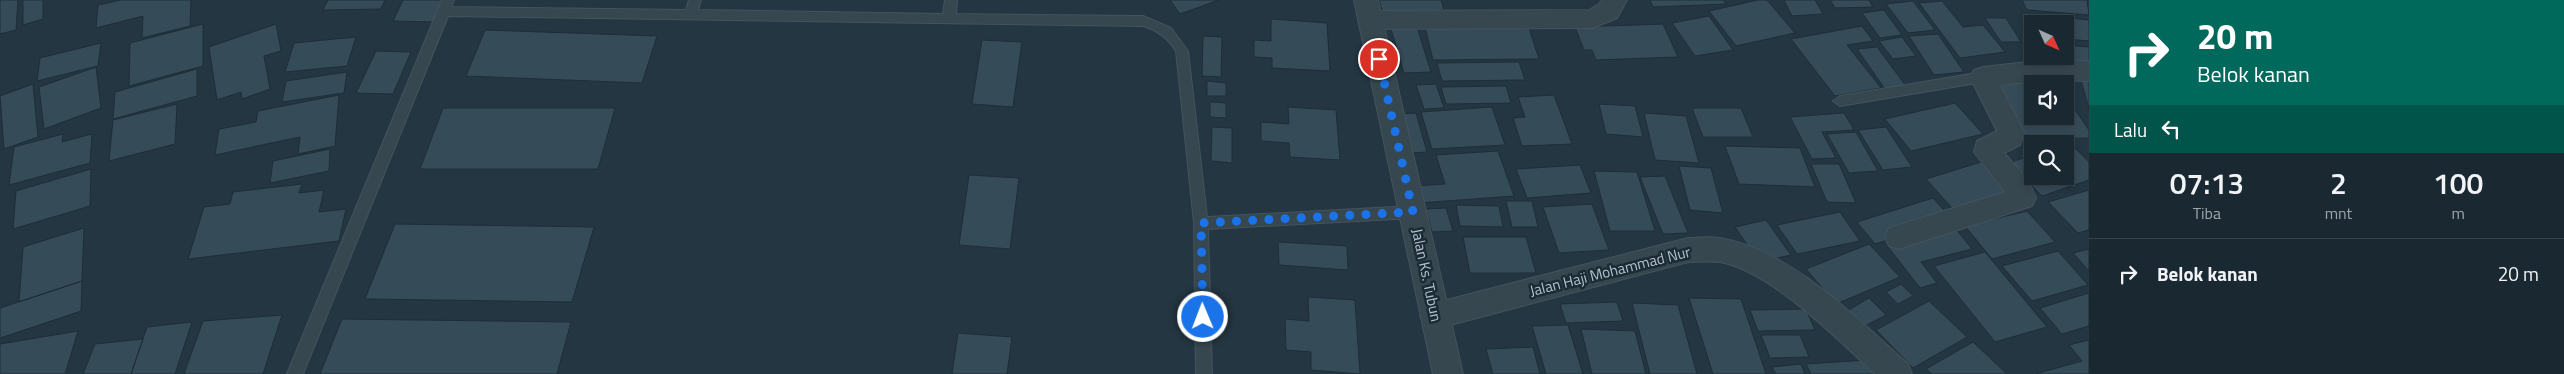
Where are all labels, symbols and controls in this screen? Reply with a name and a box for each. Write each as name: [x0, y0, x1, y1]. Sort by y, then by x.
text: 20 m: [2197, 9, 2273, 63]
north arrow: [2024, 15, 2074, 65]
map controls: [2024, 15, 2074, 185]
icon: right: [2114, 20, 2179, 85]
pin: [1358, 38, 1400, 80]
icon: arrive: [1365, 45, 1393, 73]
text: Belok kanan: [2197, 57, 2310, 91]
button: sound: [2024, 75, 2074, 125]
text: Lalu: [2114, 115, 2147, 144]
icon: left: [2157, 115, 2185, 143]
button: search: [2024, 135, 2074, 185]
text: 07:13: [2170, 160, 2244, 206]
text: 2: [2330, 160, 2347, 206]
text: 100: [2433, 160, 2483, 206]
text: Tiba: [2193, 201, 2221, 225]
text: mnt: [2325, 201, 2352, 225]
text: m: [2451, 201, 2465, 225]
street label: Jalan Ks. Tubun: [1406, 226, 1448, 324]
street label: Jalan Haji Mohammad Nur: [1527, 240, 1693, 302]
text: Belok kanan: [2157, 259, 2258, 288]
text: 20 m: [2498, 259, 2539, 288]
icon: right: [2114, 260, 2142, 288]
position arrow: [1176, 290, 1228, 342]

